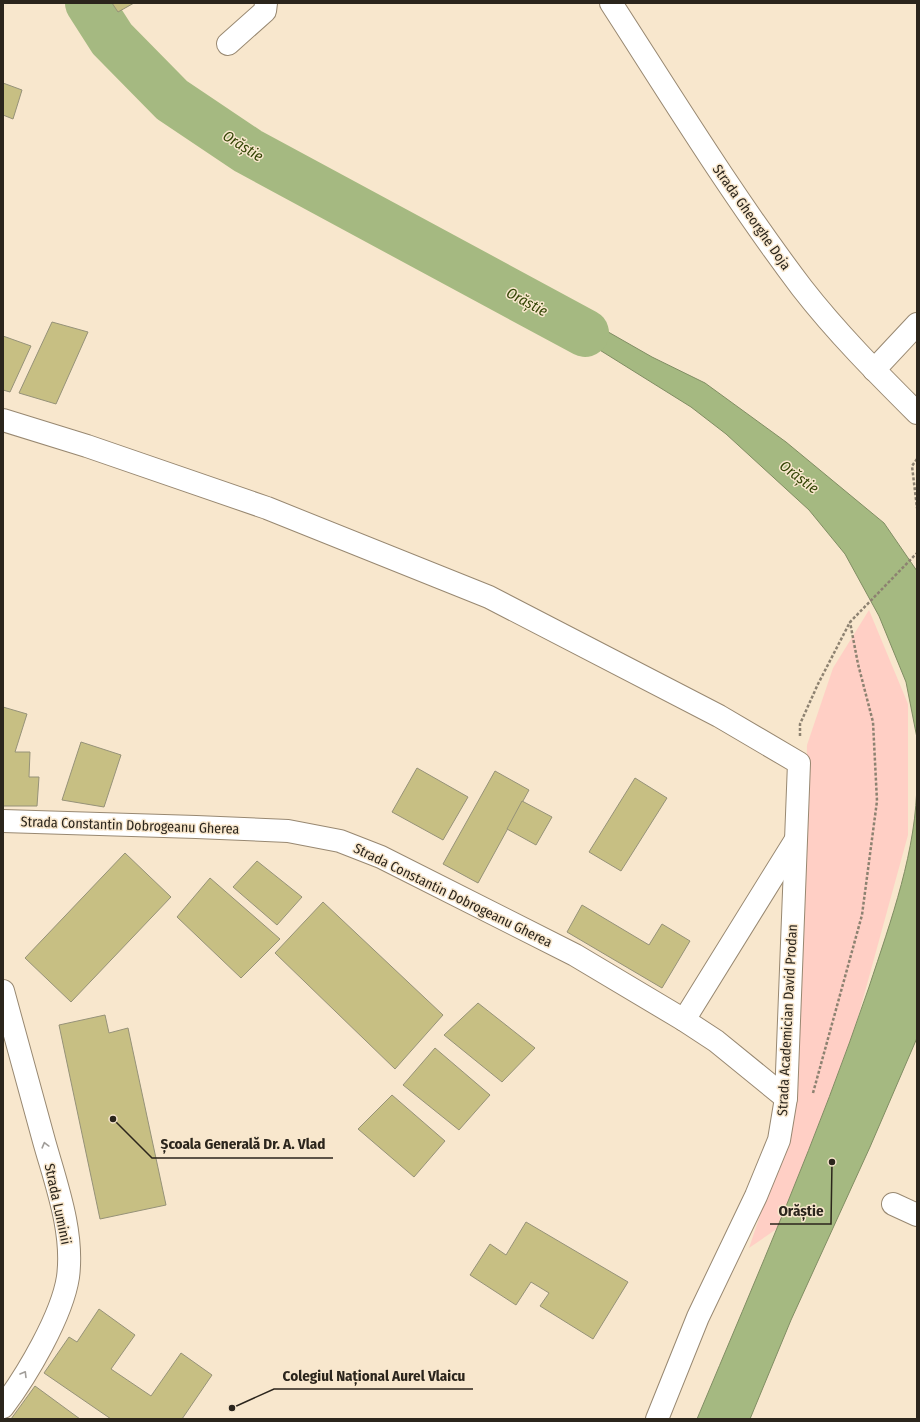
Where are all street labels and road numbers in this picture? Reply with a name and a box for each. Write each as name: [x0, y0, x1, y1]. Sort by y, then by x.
street label: Strada Gheorghe Doja: [709, 161, 794, 273]
street label: Strada Constantin Dobrogeanu Gherea: [20, 813, 240, 838]
street label: Strada Constantin Dobrogeanu Gherea: [351, 840, 555, 951]
street label: Strada Academician David Prodan: [774, 924, 801, 1116]
street label: Strada Luminii: [41, 1162, 74, 1246]

